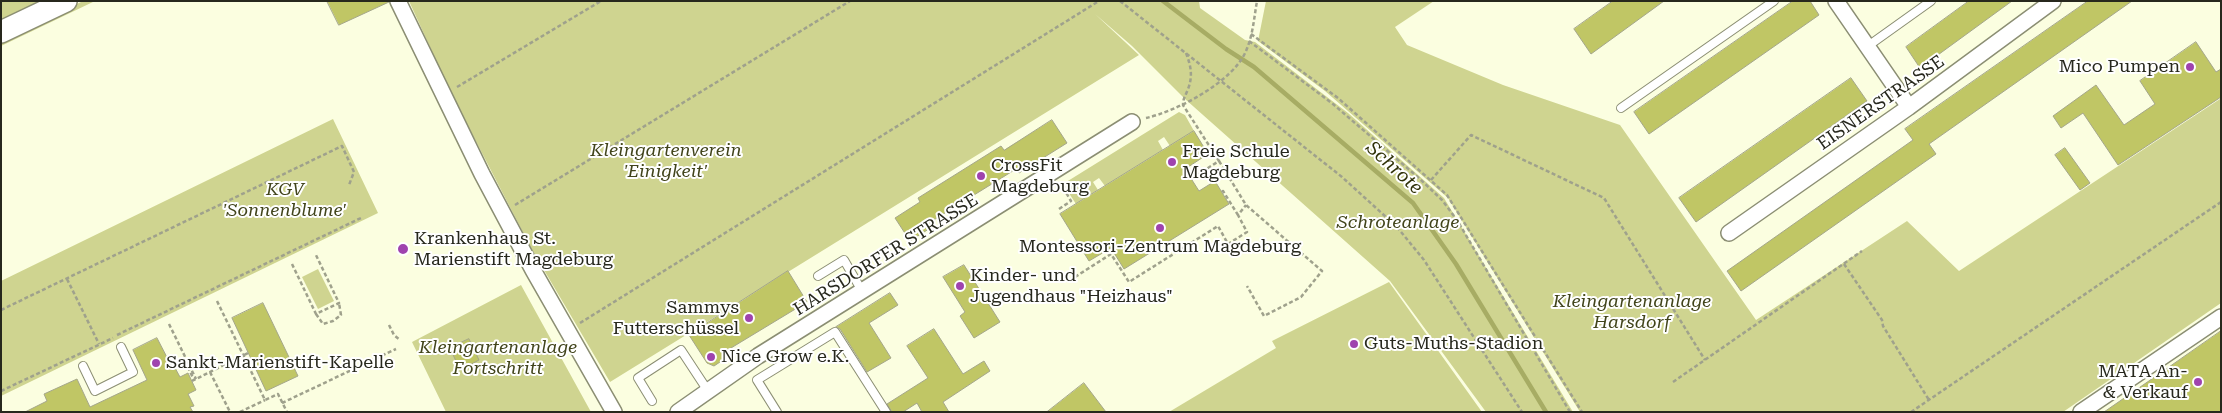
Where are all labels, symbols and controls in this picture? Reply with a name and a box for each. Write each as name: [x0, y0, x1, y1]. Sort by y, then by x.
street label: EISNERSTRASSE: [1813, 51, 1949, 155]
place label: Mico Pumpen: [2059, 56, 2180, 78]
marker: Mico Pumpen: [2184, 61, 2196, 73]
water label: Schrote: [1361, 137, 1427, 199]
park label: Kleingartenverein 'Einigkeit': [590, 140, 742, 182]
place label: Freie Schule Magdeburg: [1182, 141, 1290, 183]
place label: CrossFit Magdeburg: [991, 155, 1089, 198]
marker: Freie Schule Magdeburg: [1166, 156, 1178, 168]
marker: CrossFit Magdeburg: [975, 170, 987, 182]
park label: KGV 'Sonnenblume': [223, 179, 347, 222]
street label: HARSDORFER STRASSE: [790, 189, 982, 321]
park label: Schroteanlage: [1337, 212, 1459, 234]
marker: Montessori-Zentrum Magdeburg: [1154, 222, 1166, 234]
place label: Krankenhaus St. Marienstift Magdeburg: [414, 228, 613, 270]
place label: Montessori-Zentrum Magdeburg: [1019, 236, 1301, 258]
marker: Krankenhaus St. Marienstift Magdeburg: [396, 242, 410, 256]
place label: Kinder- und Jugendhaus "Heizhaus": [970, 265, 1173, 308]
marker: Kinder- und Jugendhaus "Heizhaus": [954, 280, 966, 292]
park label: Kleingartenanlage Harsdorf: [1553, 291, 1711, 334]
place label: Sammys Futterschüssel: [613, 297, 739, 340]
marker: Sammys Futterschüssel: [743, 312, 755, 324]
place label: Guts-Muths-Stadion: [1364, 333, 1543, 355]
park label: Kleingartenanlage Fortschritt: [419, 337, 577, 379]
marker: Guts-Muths-Stadion: [1348, 338, 1360, 350]
place label: Nice Grow e.K.: [721, 346, 849, 368]
marker: Nice Grow e.K.: [705, 351, 717, 363]
place label: Sankt-Marienstift-Kapelle: [166, 352, 394, 374]
marker: Sankt-Marienstift-Kapelle: [150, 357, 162, 369]
place label: MATA An- & Verkauf: [2098, 361, 2188, 404]
marker: MATA An- & Verkauf: [2192, 376, 2204, 388]

